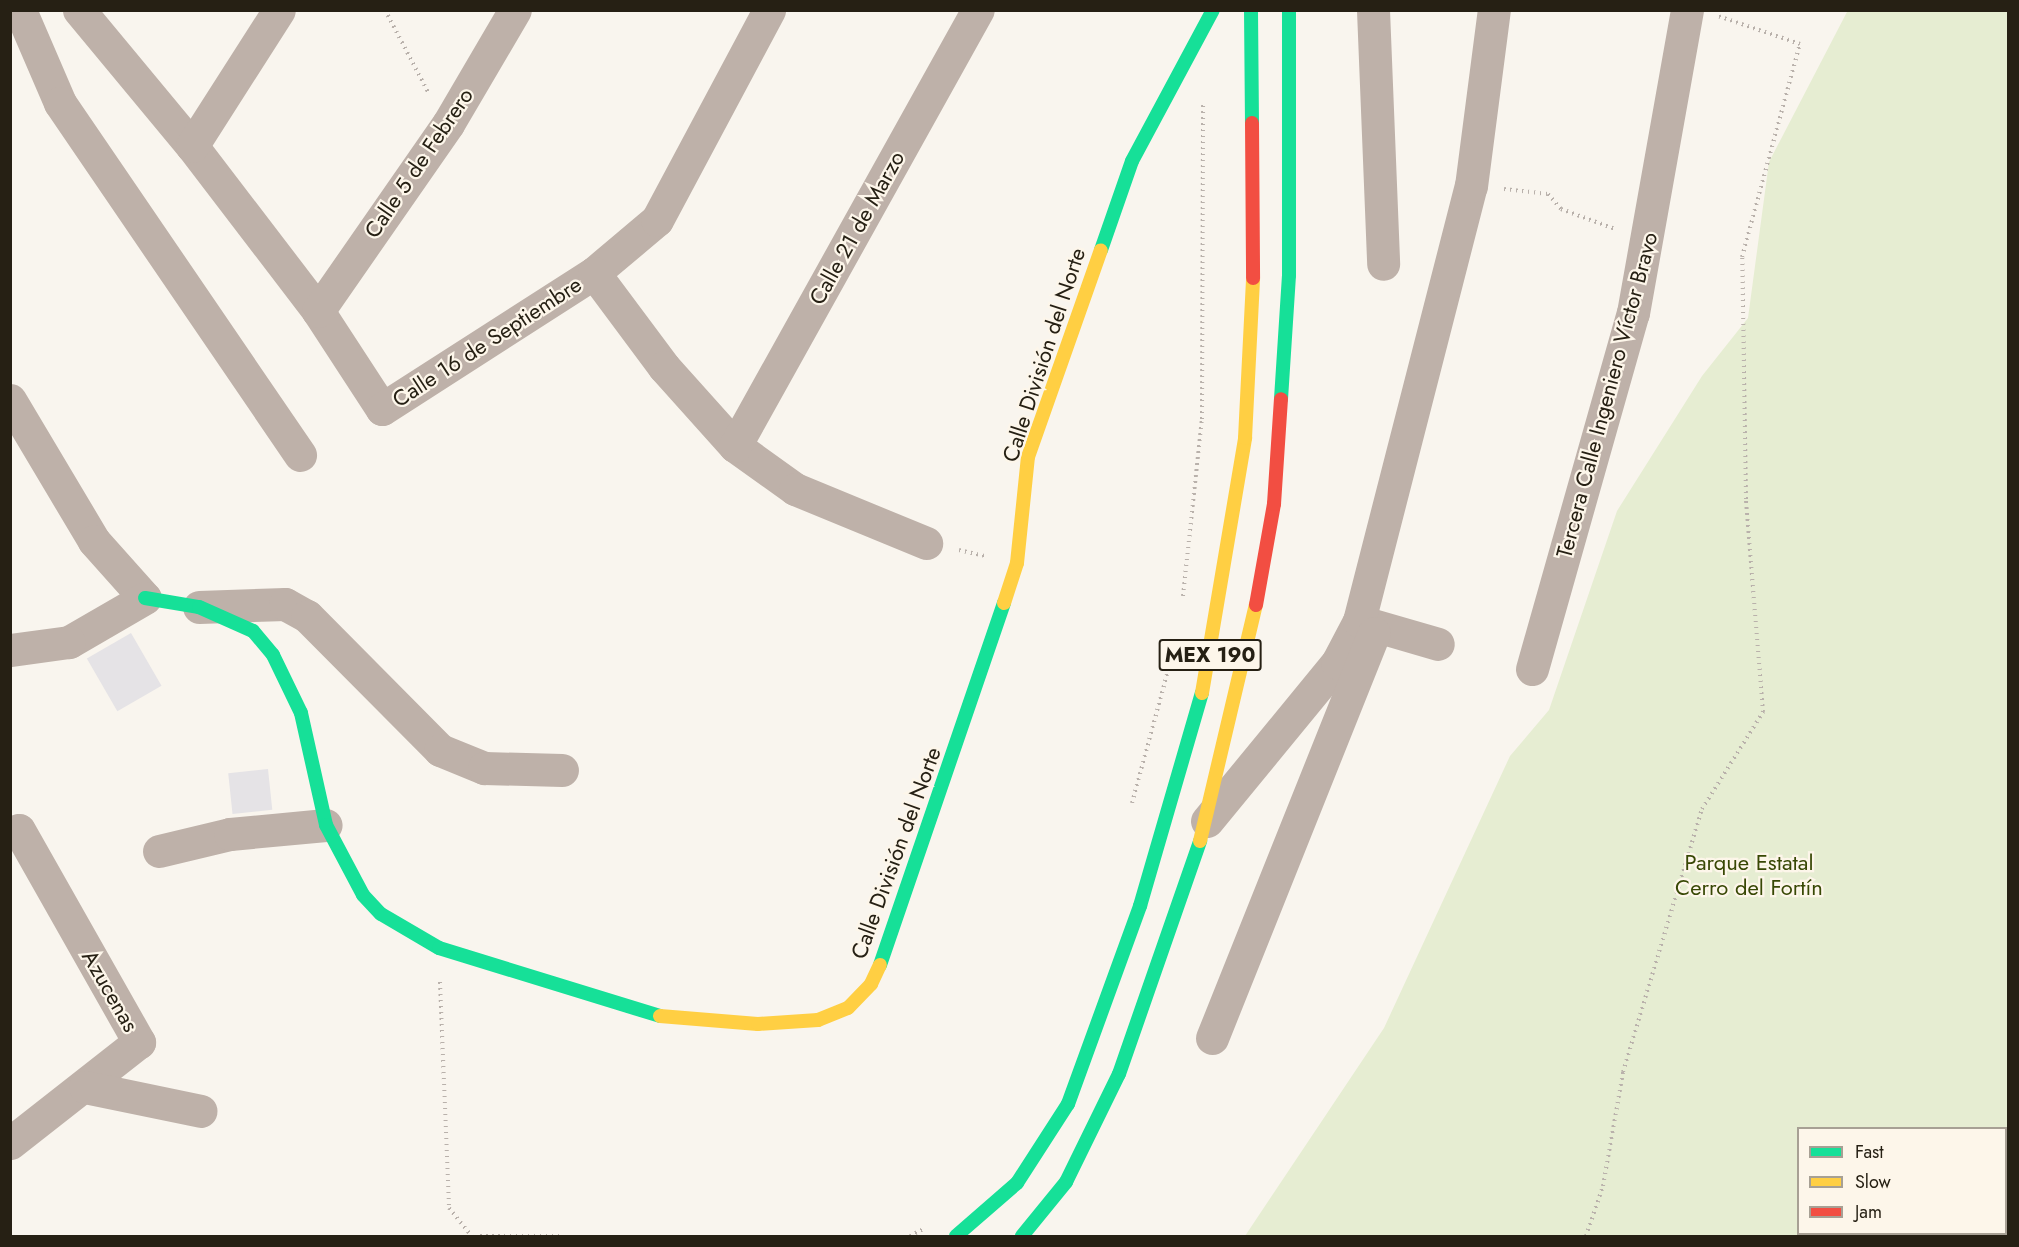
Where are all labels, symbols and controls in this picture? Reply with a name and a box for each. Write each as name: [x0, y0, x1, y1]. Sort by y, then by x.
street label: Calle 5 de Febrero: [359, 83, 479, 243]
street label: Calle 21 de Marzo: [804, 147, 910, 309]
street label: Tercera Calle Ingeniero Víctor Bravo: [1551, 229, 1663, 561]
street label: Calle División del Norte: [997, 245, 1091, 465]
street label: Calle 16 de Septiembre: [388, 271, 586, 413]
road number: MEX 190: [1158, 637, 1262, 673]
street label: Calle División del Norte: [845, 744, 947, 962]
park label: Parque Estatal Cerro del Fortín: [1675, 849, 1823, 900]
street label: Azucenas: [76, 945, 144, 1037]
legend: [1797, 1127, 2007, 1235]
text: Fast: [1855, 1139, 1884, 1165]
text: Slow: [1855, 1169, 1891, 1195]
text: Jam: [1855, 1199, 1882, 1225]

